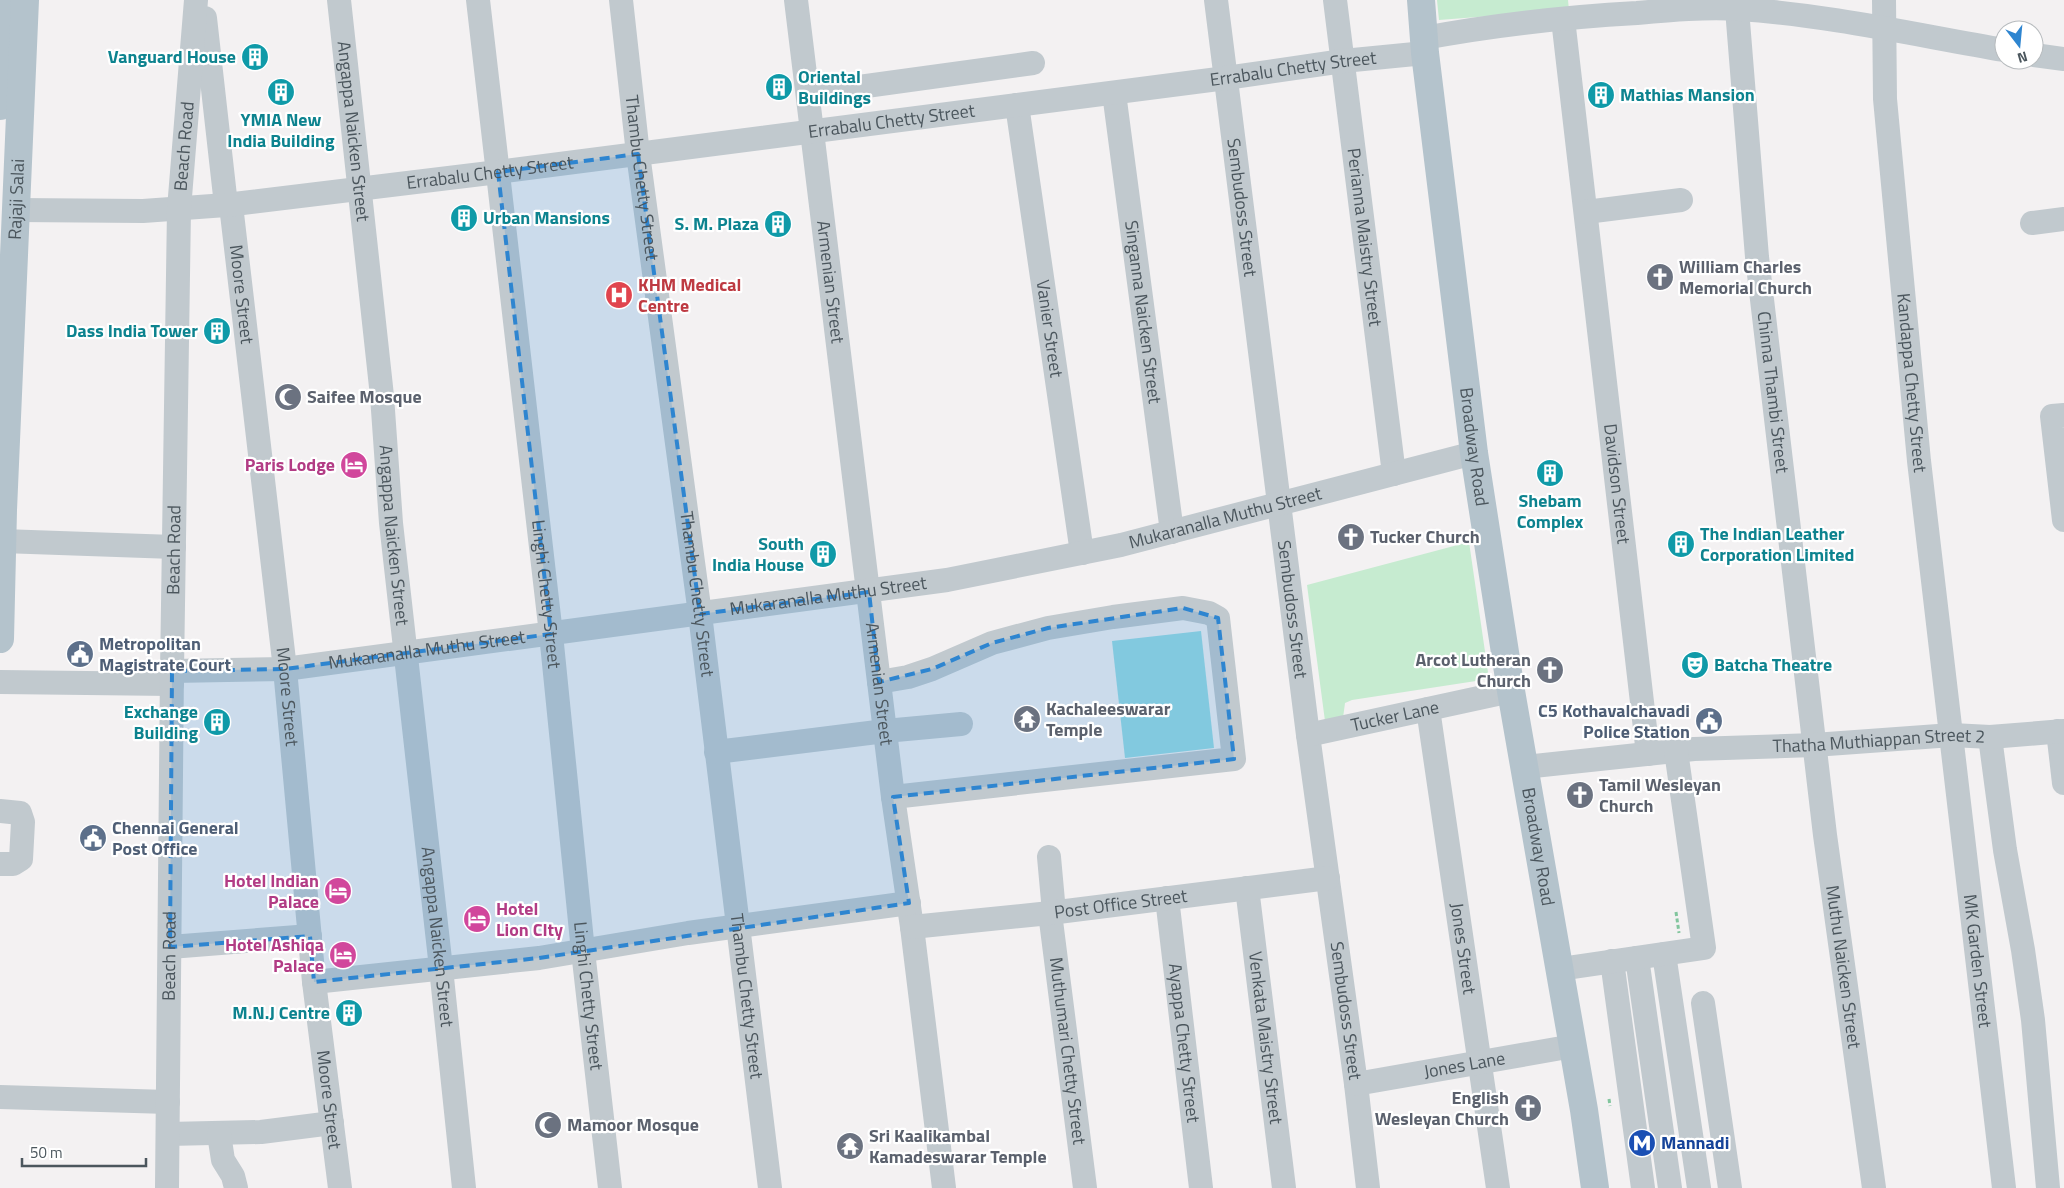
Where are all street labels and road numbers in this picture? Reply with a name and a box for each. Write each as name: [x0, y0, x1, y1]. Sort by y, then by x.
street label: Angappa Naicken Street: [331, 40, 377, 223]
street label: Errabalu Chetty Street: [1208, 44, 1378, 93]
street label: Thambu Chetty Street: [619, 94, 666, 263]
street label: Errabalu Chetty Street: [806, 96, 977, 145]
street label: Beach Road: [167, 100, 201, 192]
street label: Sembudoss Street: [1220, 137, 1265, 279]
street label: Perianna Maistry Street: [1341, 146, 1390, 328]
street label: Errabalu Chetty Street: [405, 148, 575, 196]
street label: Rajaji Salai: [1, 158, 31, 240]
street label: Armenian Street: [810, 219, 852, 346]
street label: Singanna Naicken Street: [1118, 219, 1169, 406]
street label: Moore Street: [223, 243, 261, 346]
street label: Vanier Street: [1030, 278, 1070, 380]
street label: Kandappa Chetty Street: [1890, 292, 1934, 474]
street label: Chinna Thambi Street: [1750, 310, 1796, 475]
street label: Broadway Road: [1453, 386, 1496, 508]
street label: Davidson Street: [1597, 422, 1638, 546]
street label: Angappa Naicken Street: [372, 444, 416, 627]
street label: Mukaranalla Muthu Street: [1126, 479, 1325, 555]
street label: Beach Road: [159, 505, 188, 595]
street label: Thambu Chetty Street: [673, 510, 722, 679]
street label: Linghi Chetty Street: [525, 518, 568, 670]
street label: Sembudoss Street: [1271, 538, 1315, 681]
street label: Mukaranalla Muthu Street: [728, 569, 929, 622]
street label: Armenian Street: [859, 621, 901, 748]
street label: Mukaranalla Muthu Street: [327, 623, 527, 676]
street label: Moore Street: [270, 646, 306, 748]
street label: Tucker Lane: [1348, 693, 1441, 738]
street label: Thatha Muthiappan Street 2: [1772, 721, 1986, 759]
street label: Broadway Road: [1515, 785, 1562, 908]
street label: Angappa Naicken Street: [414, 845, 461, 1029]
street label: Post Office Street: [1053, 882, 1189, 925]
street label: Muthu Naicken Street: [1819, 883, 1869, 1051]
street label: MK Garden Street: [1957, 893, 1999, 1030]
street label: Jones Street: [1443, 901, 1484, 997]
street label: Beach Road: [155, 911, 183, 1001]
street label: Thambu Chetty Street: [724, 912, 771, 1081]
street label: Linghi Chetty Street: [567, 920, 611, 1072]
street label: Sembudoss Street: [1324, 940, 1369, 1082]
street label: Venkata Maistry Street: [1242, 950, 1290, 1126]
street label: Muthumari Chetty Street: [1043, 955, 1093, 1147]
street label: Ayappa Chetty Street: [1162, 962, 1207, 1125]
street label: Jones Lane: [1421, 1044, 1507, 1085]
street label: Moore Street: [310, 1048, 349, 1151]

